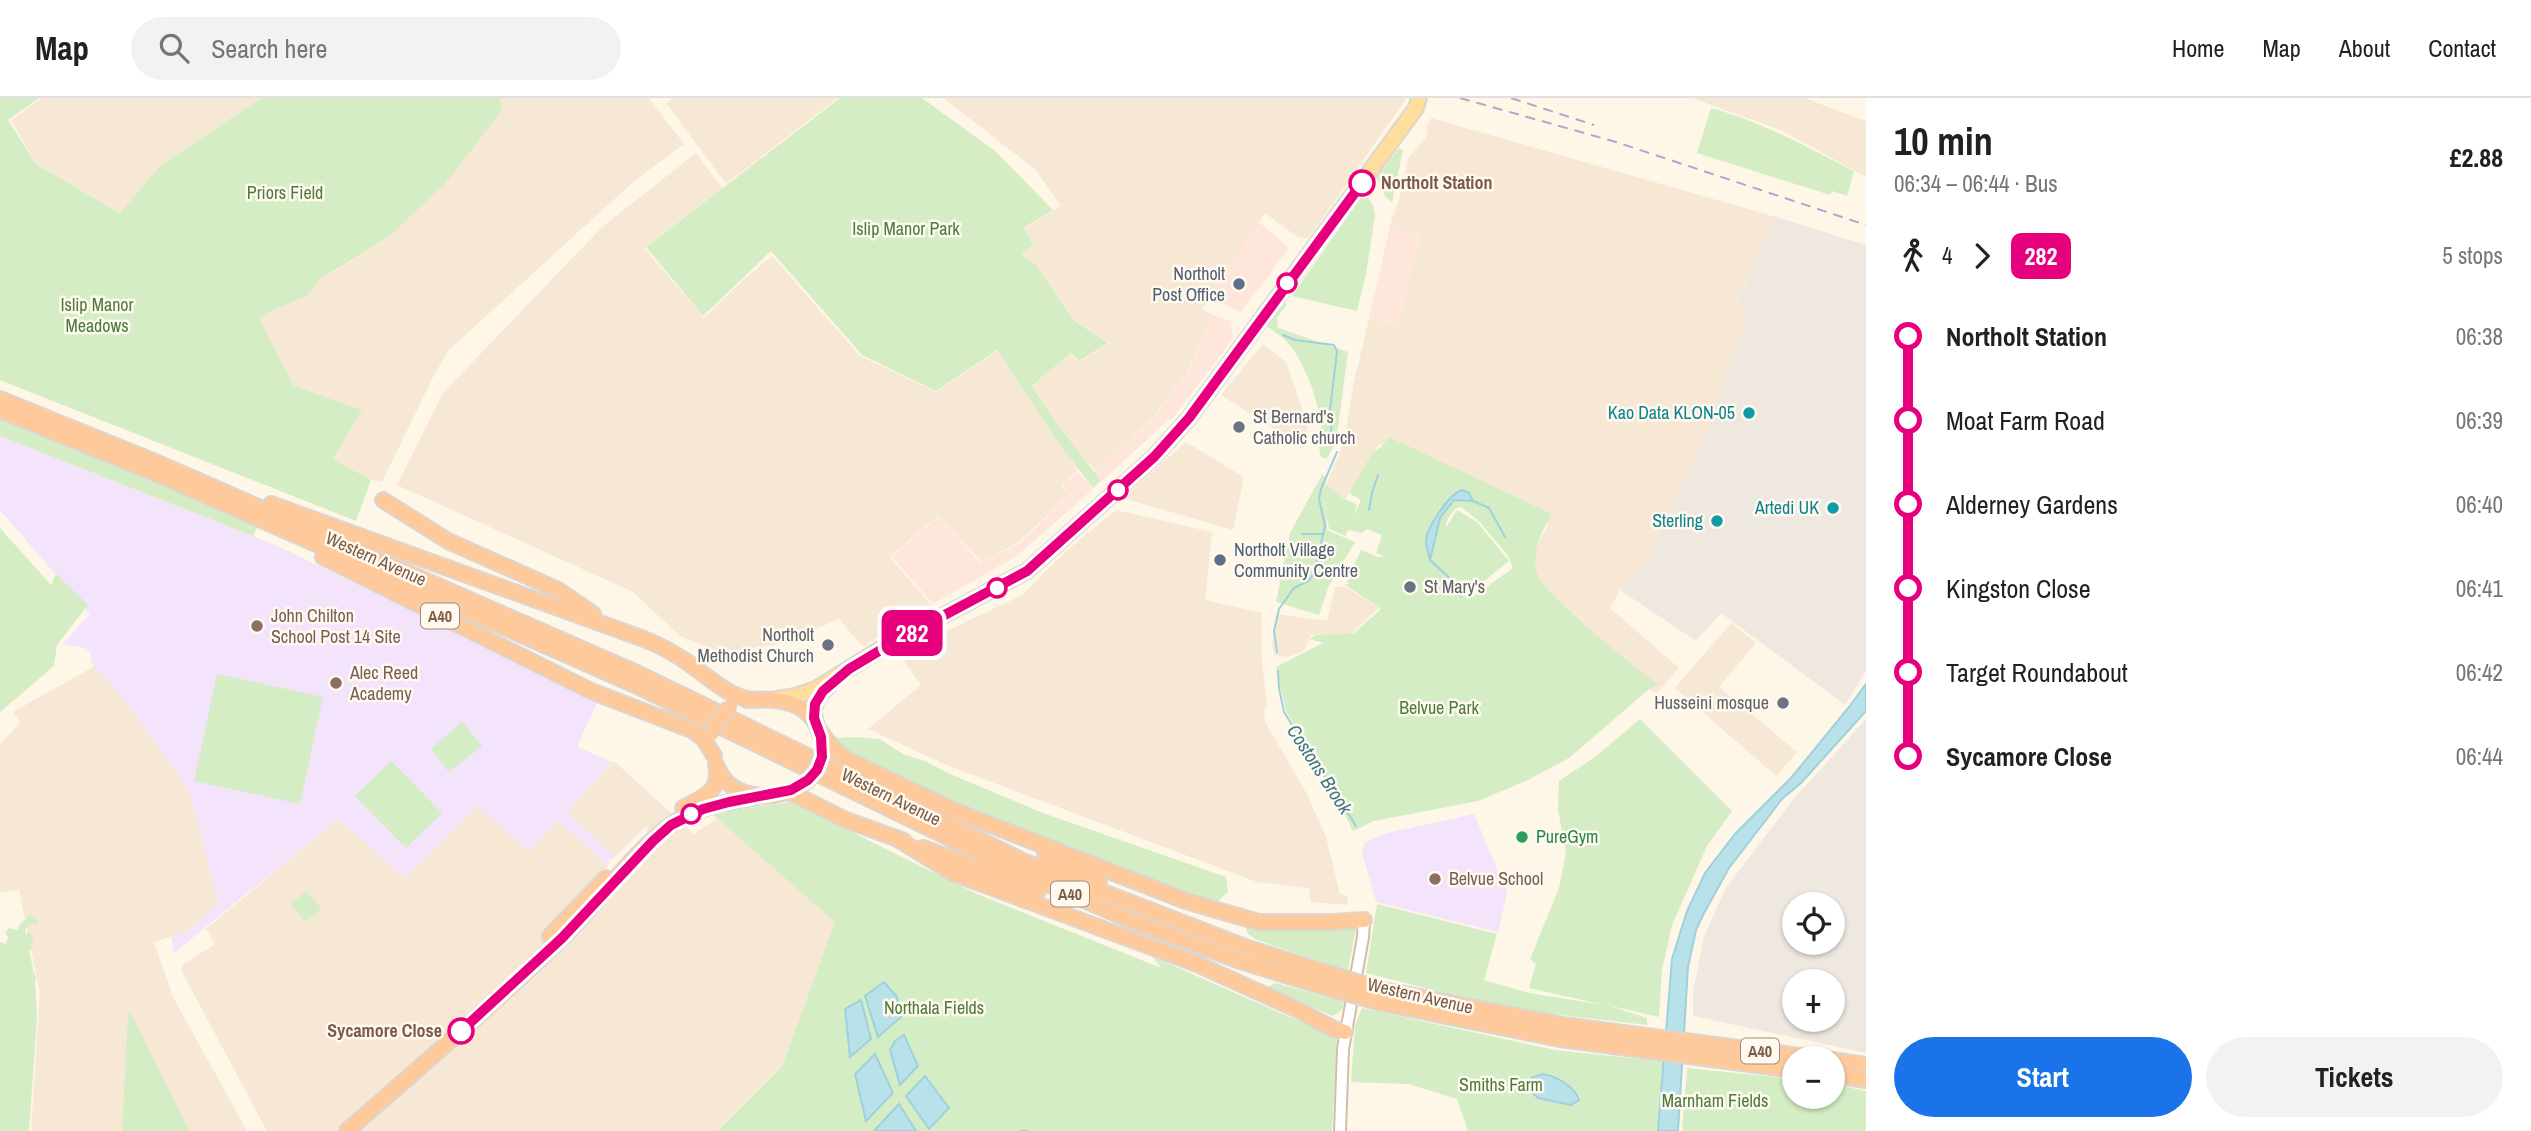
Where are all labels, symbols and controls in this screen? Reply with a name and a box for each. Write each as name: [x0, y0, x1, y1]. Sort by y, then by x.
search box: [131, 17, 621, 80]
text: Map: [35, 26, 89, 70]
icon: search: [155, 29, 193, 67]
text: Search here: [211, 31, 327, 66]
text: Home: [2172, 32, 2224, 64]
text: Map: [2262, 32, 2301, 64]
text: About: [2339, 32, 2390, 64]
text: Contact: [2428, 32, 2496, 64]
text: 10 min: [1894, 116, 1993, 167]
text: £2.88: [2450, 140, 2503, 175]
text: 06:34 – 06:44 · Bus: [1894, 168, 2058, 199]
marker: Northolt Station: [1349, 170, 1375, 196]
place label: Northolt Station: [1381, 170, 1493, 195]
park label: Priors Field: [247, 180, 323, 205]
park label: Islip Manor Park: [852, 216, 960, 241]
icon: walk: [1894, 237, 1932, 275]
icon: forward: [1963, 237, 2001, 275]
text: 4: [1942, 240, 1953, 271]
text: 282: [2025, 240, 2057, 272]
text: 5 stops: [2442, 240, 2503, 271]
place label: Northolt Post Office: [1152, 261, 1225, 307]
unlabelled marker: [1277, 273, 1297, 293]
marker: Northolt Post Office: [1231, 276, 1247, 292]
park label: Islip Manor Meadows: [60, 292, 134, 338]
text: Northolt Station: [1946, 319, 2107, 354]
text: 06:38: [2456, 321, 2503, 352]
place label: Kao Data KLON-05: [1608, 400, 1735, 425]
text: Moat Farm Road: [1946, 403, 2105, 438]
place label: St Bernard's Catholic church: [1253, 404, 1356, 450]
marker: Kao Data KLON-05: [1741, 405, 1757, 421]
text: 06:39: [2456, 405, 2503, 436]
marker: St Bernard's Catholic church: [1231, 419, 1247, 435]
unlabelled marker: [1108, 480, 1128, 500]
text: Alderney Gardens: [1946, 487, 2118, 522]
text: 06:40: [2456, 489, 2503, 520]
place label: Artedi UK: [1754, 495, 1819, 520]
marker: Artedi UK: [1825, 500, 1841, 516]
place label: Sterling: [1652, 508, 1704, 533]
marker: Sterling: [1709, 513, 1725, 529]
street label: Western Avenue: [322, 525, 431, 592]
place label: Northolt Village Community Centre: [1234, 537, 1358, 583]
marker: Northolt Village Community Centre: [1212, 552, 1228, 568]
text: Kingston Close: [1946, 571, 2091, 606]
text: 06:41: [2456, 573, 2503, 604]
place label: St Mary's: [1424, 574, 1485, 599]
unlabelled marker: [987, 578, 1007, 598]
marker: St Mary's: [1402, 579, 1418, 595]
place label: John Chilton School Post 14 Site: [271, 603, 401, 649]
road number: A40: [421, 603, 459, 628]
line badge: 282: [872, 610, 952, 656]
text: 282: [896, 617, 928, 649]
marker: John Chilton School Post 14 Site: [249, 618, 265, 634]
place label: Northolt Methodist Church: [698, 622, 814, 668]
marker: Northolt Methodist Church: [820, 637, 836, 653]
text: Target Roundabout: [1946, 655, 2128, 690]
text: 06:42: [2456, 657, 2503, 688]
place label: Alec Reed Academy: [349, 660, 418, 706]
marker: Alec Reed Academy: [328, 675, 344, 691]
place label: Husseini mosque: [1654, 690, 1769, 715]
park label: Belvue Park: [1399, 695, 1479, 720]
marker: Husseini mosque: [1775, 695, 1791, 711]
water label: Costons Brook: [1281, 719, 1359, 820]
text: Sycamore Close: [1946, 739, 2112, 774]
text: 06:44: [2456, 741, 2503, 772]
street label: Western Avenue: [837, 762, 945, 831]
unlabelled marker: [681, 804, 701, 824]
place label: PureGym: [1536, 824, 1598, 849]
marker: PureGym: [1514, 829, 1530, 845]
place label: Belvue School: [1449, 866, 1543, 891]
marker: Belvue School: [1427, 871, 1443, 887]
road number: A40: [1051, 881, 1089, 906]
map controls: [1782, 892, 1845, 1109]
button: locate: [1782, 892, 1845, 955]
button: +: [1782, 969, 1845, 1032]
street label: Western Avenue: [1365, 971, 1475, 1020]
park label: Northala Fields: [884, 995, 984, 1020]
place label: Sycamore Close: [327, 1018, 442, 1043]
marker: Sycamore Close: [448, 1018, 474, 1044]
button: Start: [1894, 1037, 2192, 1117]
button: Tickets: [2206, 1037, 2503, 1117]
road number: A40: [1741, 1038, 1779, 1063]
button: −: [1782, 1046, 1845, 1109]
park label: Smiths Farm: [1459, 1072, 1543, 1097]
park label: Marnham Fields: [1662, 1088, 1768, 1113]

